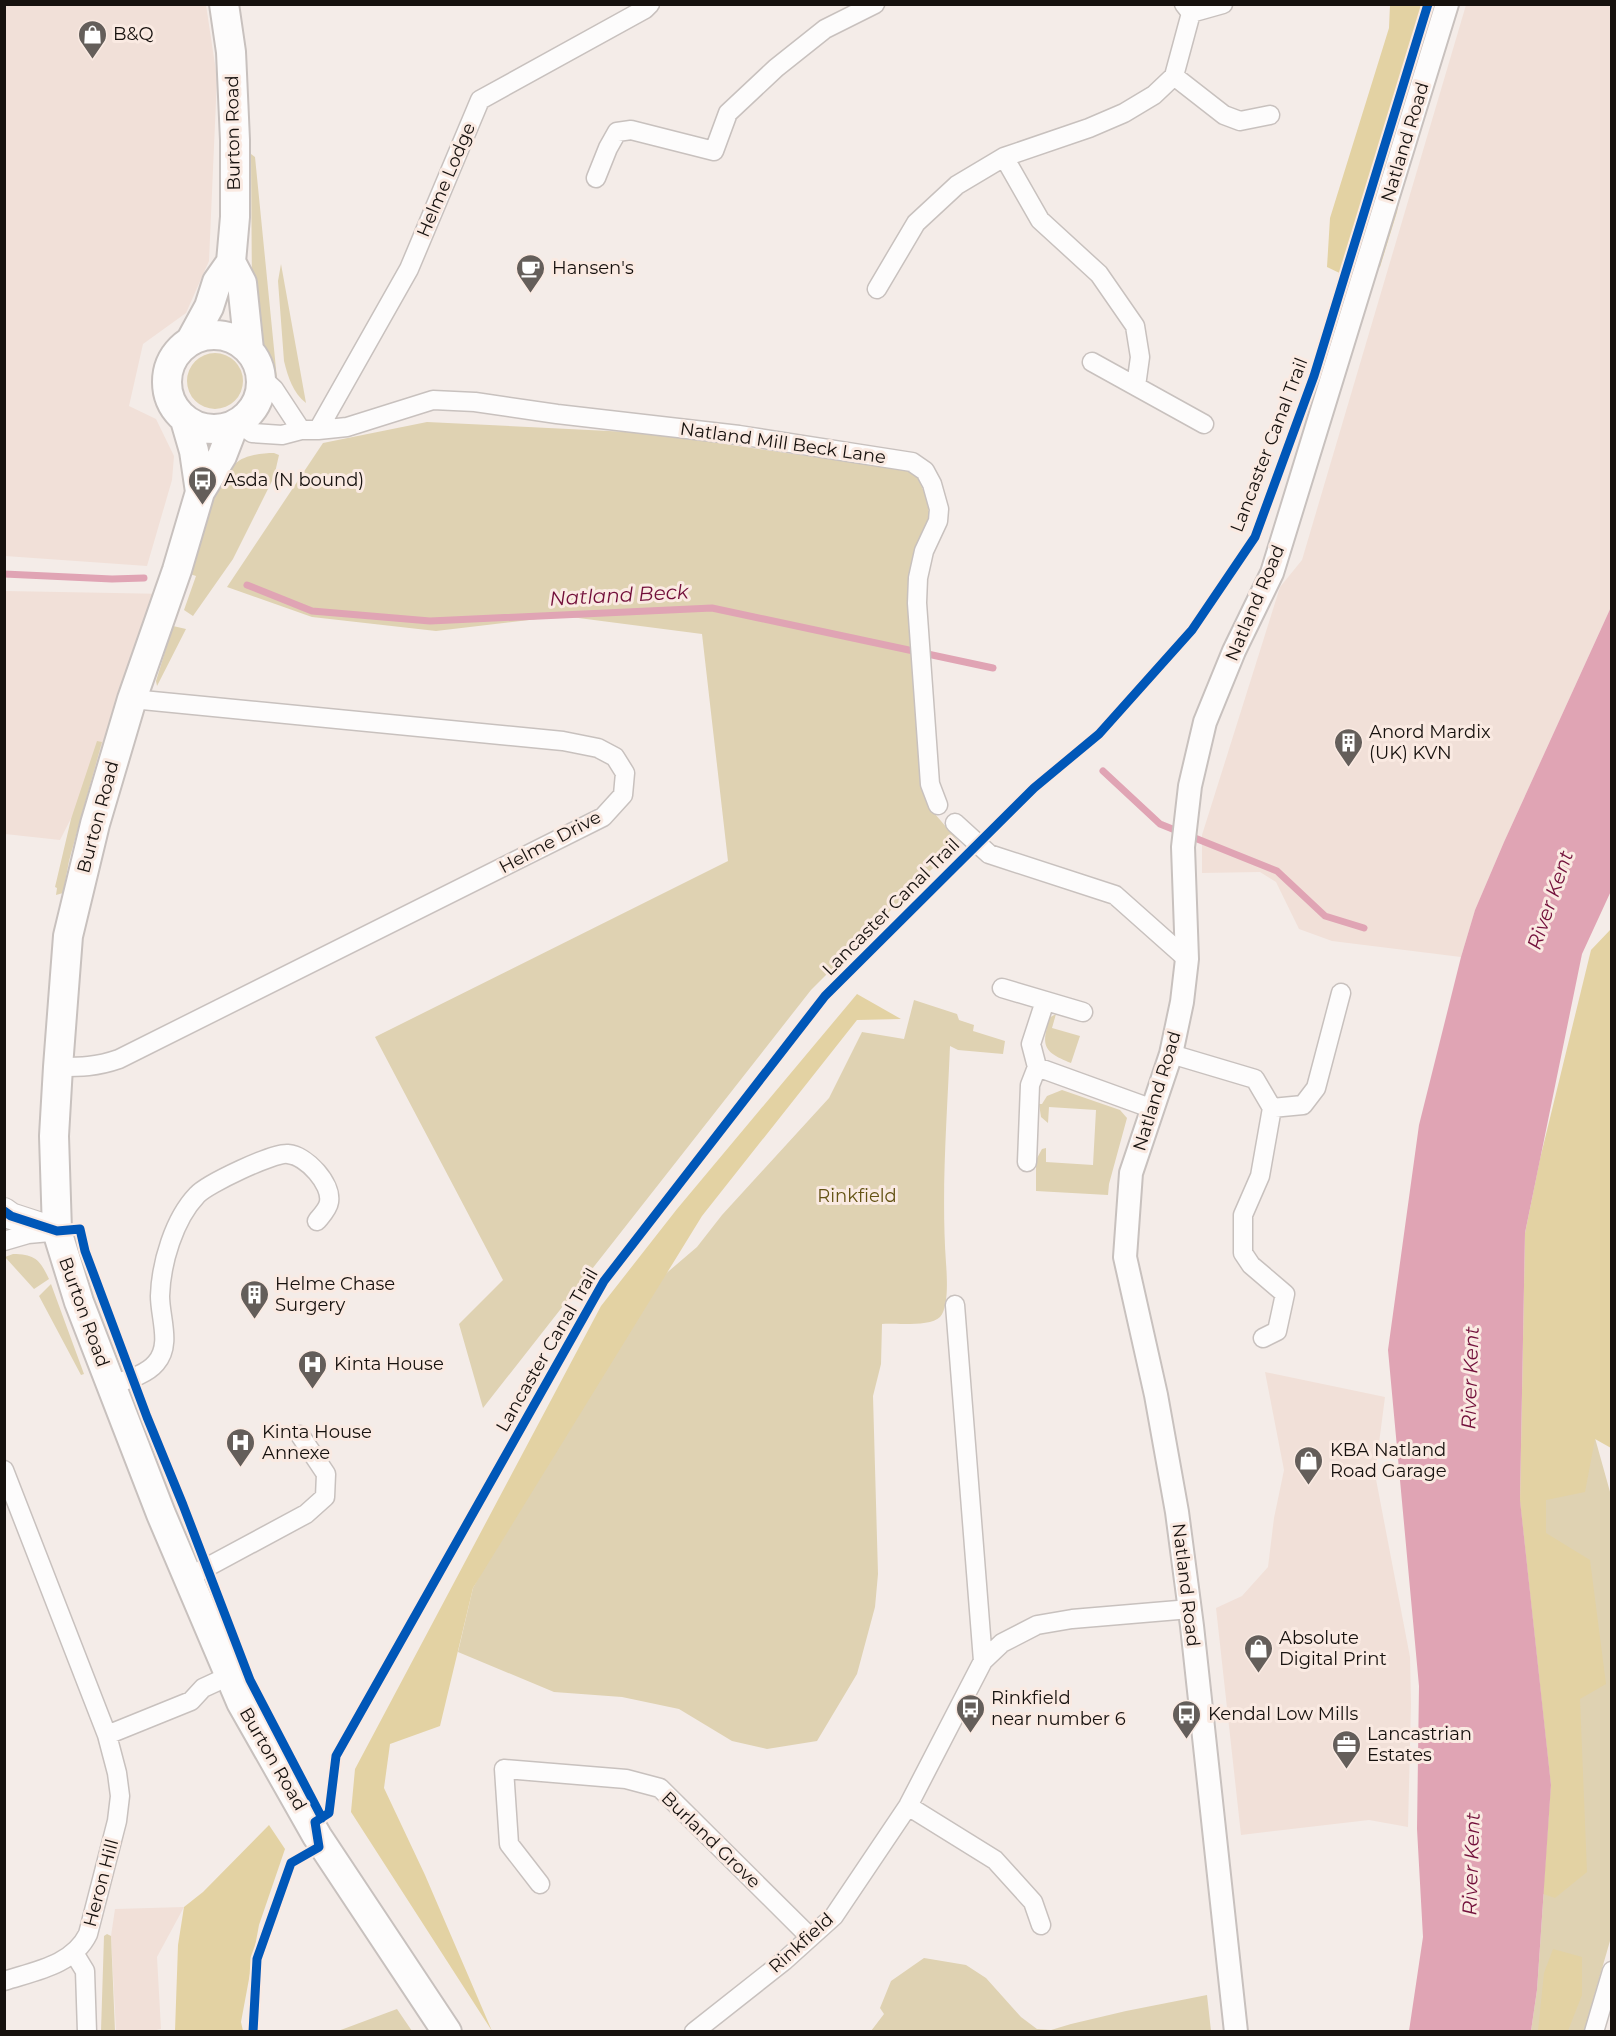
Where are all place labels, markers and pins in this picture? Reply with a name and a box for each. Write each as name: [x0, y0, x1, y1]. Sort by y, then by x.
shop icon: B&Q: [76, 18, 108, 60]
place label: B&Q: [113, 23, 154, 45]
cafe icon: Hansen's: [515, 252, 547, 294]
place label: Hansen's: [552, 257, 634, 279]
bus stop icon: Asda (N bound): [187, 464, 219, 506]
place label: Asda (N bound): [224, 469, 364, 491]
place label: Anord Mardix (UK) KVN: [1369, 721, 1491, 764]
building icon: Anord Mardix (UK) KVN: [1332, 726, 1364, 768]
place label: Helme Chase Surgery: [275, 1273, 395, 1316]
building icon: Helme Chase Surgery: [238, 1278, 270, 1320]
hospital icon: Kinta House: [297, 1348, 329, 1390]
place label: Kinta House: [334, 1353, 444, 1375]
place label: Kinta House Annexe: [262, 1421, 372, 1464]
hospital icon: Kinta House Annexe: [225, 1426, 257, 1468]
place label: KBA Natland Road Garage: [1330, 1439, 1447, 1482]
shop icon: KBA Natland Road Garage: [1293, 1444, 1325, 1486]
place label: Absolute Digital Print: [1279, 1627, 1387, 1670]
shop icon: Absolute Digital Print: [1242, 1632, 1274, 1674]
place label: Rinkfield near number 6: [991, 1687, 1126, 1730]
bus stop icon: Rinkfield near number 6: [954, 1692, 986, 1734]
bus stop icon: Kendal Low Mills: [1171, 1698, 1203, 1740]
place label: Kendal Low Mills: [1208, 1703, 1359, 1725]
place label: Lancastrian Estates: [1367, 1723, 1472, 1766]
office icon: Lancastrian Estates: [1330, 1728, 1362, 1770]

